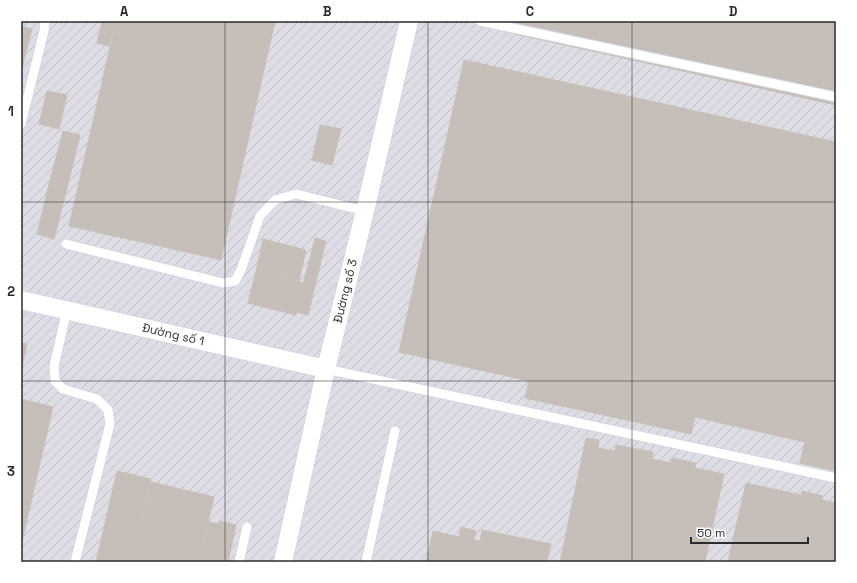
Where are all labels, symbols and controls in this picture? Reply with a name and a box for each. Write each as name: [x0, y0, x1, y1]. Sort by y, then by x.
text: A: [120, 3, 129, 20]
text: B: [323, 3, 332, 20]
text: C: [526, 3, 534, 20]
text: D: [729, 3, 738, 20]
text: 1: [8, 103, 14, 120]
street label: Đường số 3: [330, 257, 361, 325]
text: 2: [7, 283, 15, 300]
street label: Đường số 1: [141, 320, 206, 349]
text: 3: [7, 463, 15, 480]
scale bar: [691, 519, 808, 545]
text: 50 m: [697, 525, 725, 541]

